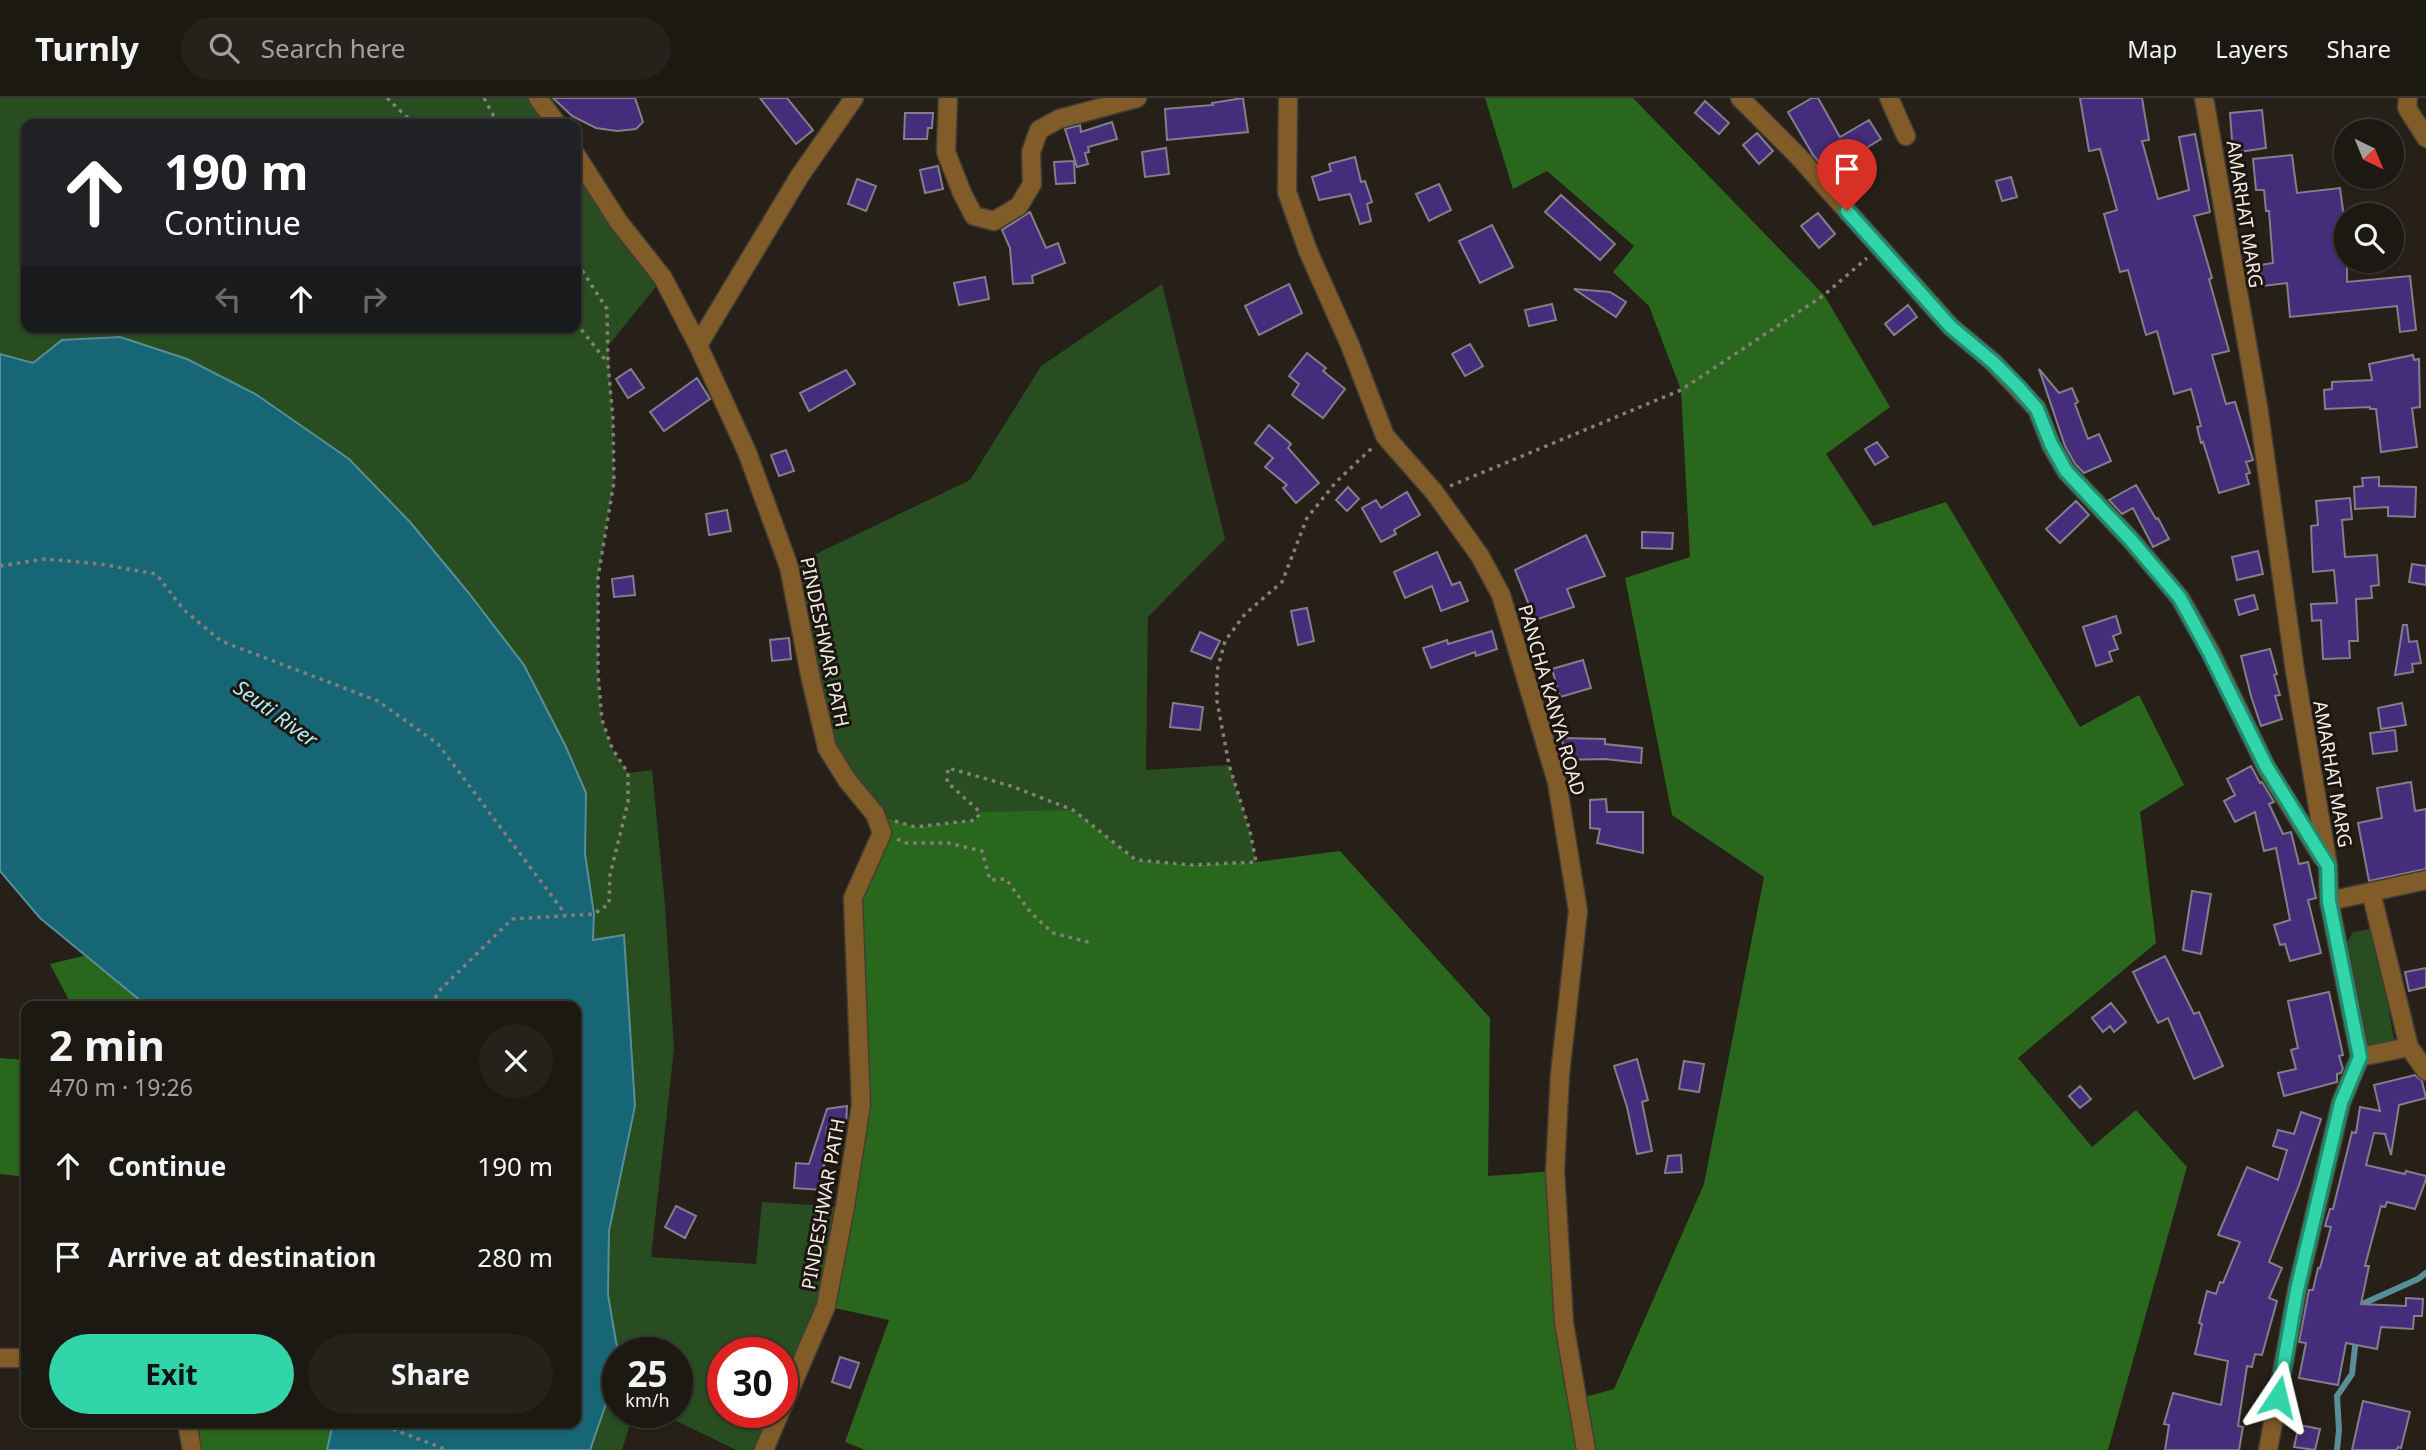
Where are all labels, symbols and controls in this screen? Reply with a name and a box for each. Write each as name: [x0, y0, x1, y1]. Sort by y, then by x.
search box: [181, 17, 671, 80]
text: Turnly: [35, 26, 139, 71]
icon: search: [205, 29, 243, 67]
text: Search here: [261, 30, 405, 66]
text: Map: [2127, 32, 2177, 65]
text: Layers: [2215, 32, 2289, 65]
text: Share: [2327, 32, 2391, 65]
north arrow: [2334, 119, 2404, 189]
map controls: [2334, 119, 2404, 273]
text: 190 m: [164, 138, 309, 204]
street label: AMARHAT MARG: [2221, 138, 2269, 290]
pin: [1817, 139, 1877, 211]
icon: ahead: [49, 147, 140, 238]
icon: arrive: [1828, 150, 1866, 188]
text: Continue: [164, 201, 301, 244]
button: search: [2334, 203, 2404, 273]
icon: left: [209, 280, 247, 318]
icon: ahead: [282, 280, 320, 318]
icon: right: [355, 280, 393, 318]
street label: PINDESHWAR PATH: [794, 555, 856, 729]
street label: PANCHA KANYA ROAD: [1512, 601, 1592, 799]
water label: Seuti River: [228, 673, 325, 754]
street label: AMARHAT MARG: [2307, 698, 2359, 850]
text: 2 min: [49, 1016, 165, 1073]
button: close: [479, 1024, 553, 1098]
text: 470 m · 19:26: [49, 1071, 193, 1103]
street label: PINDESHWAR PATH: [795, 1116, 851, 1292]
icon: ahead: [49, 1147, 87, 1185]
text: Continue: [108, 1148, 226, 1184]
text: 190 m: [477, 1148, 553, 1184]
icon: arrive: [49, 1238, 87, 1276]
text: Arrive at destination: [108, 1239, 377, 1275]
text: 280 m: [477, 1239, 553, 1275]
button: Exit: [49, 1334, 294, 1414]
button: Share: [308, 1334, 553, 1414]
speed limit sign: 30: [707, 1337, 798, 1428]
text: 25: [627, 1350, 668, 1397]
position arrow: [2241, 1360, 2315, 1434]
text: km/h: [625, 1388, 670, 1412]

